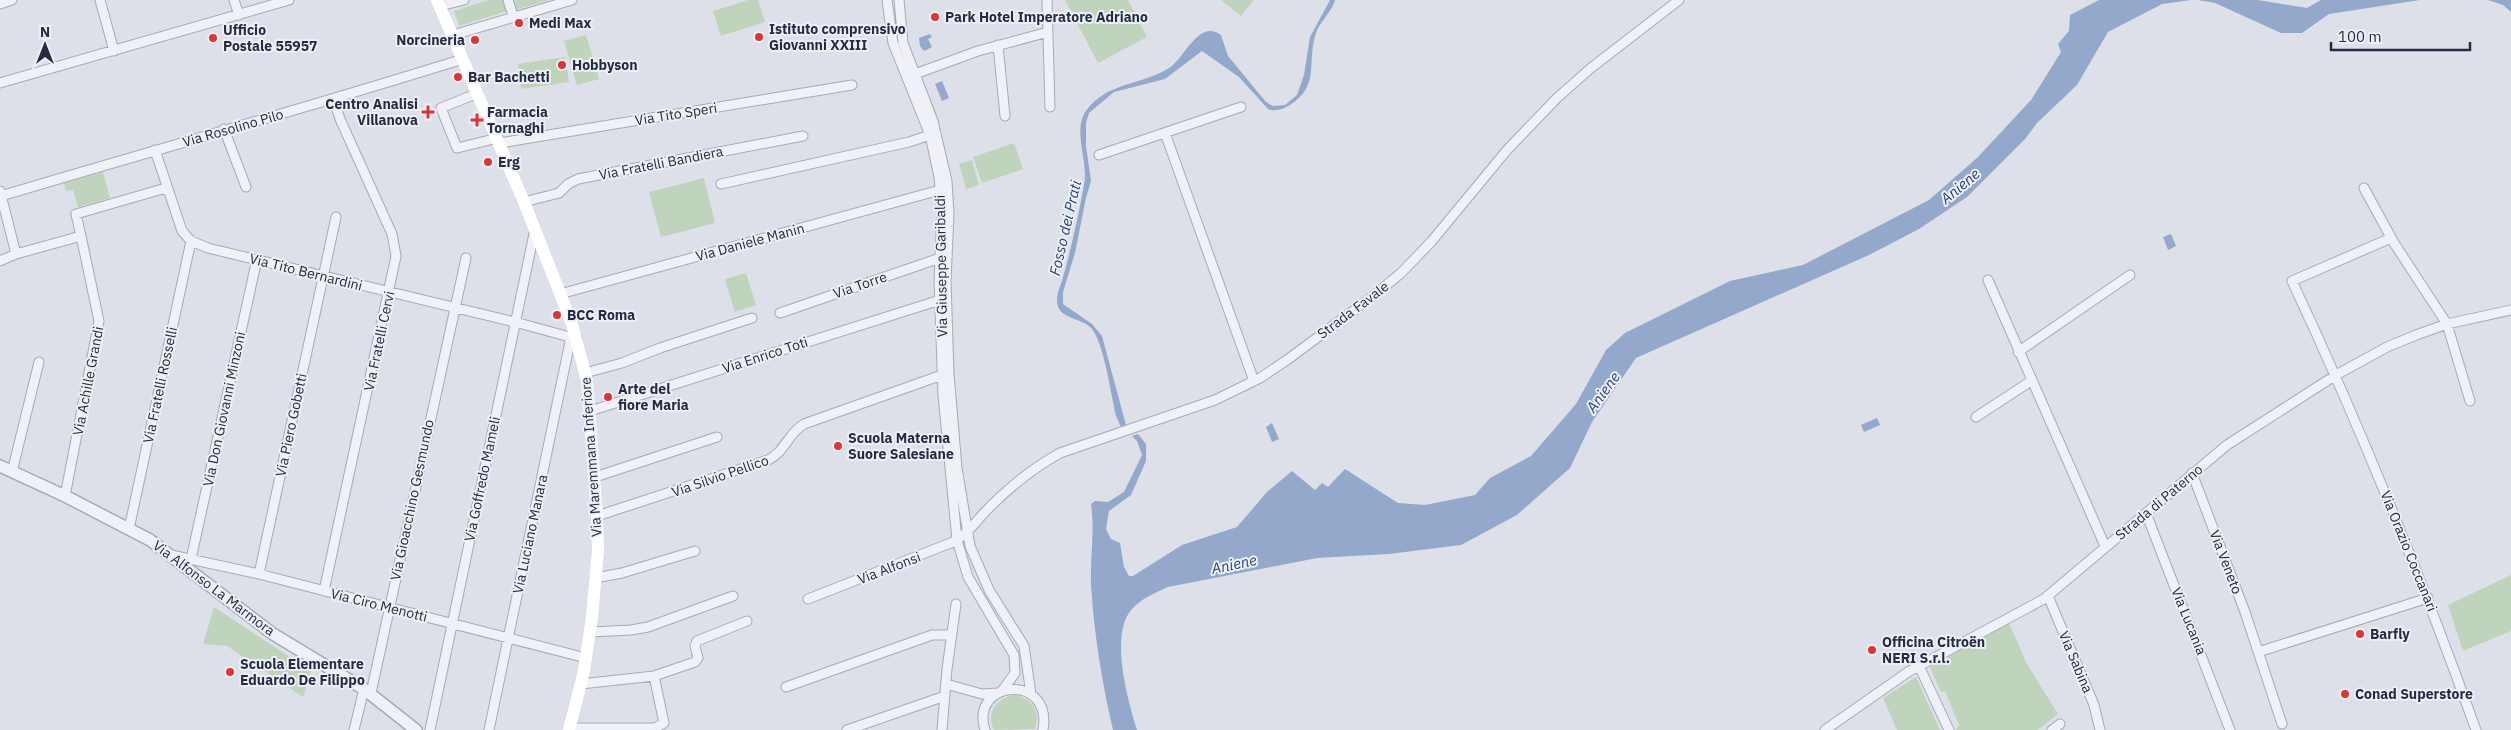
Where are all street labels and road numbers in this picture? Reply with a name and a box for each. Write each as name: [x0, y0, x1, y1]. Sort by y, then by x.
street label: Via Tito Speri: [634, 99, 718, 129]
street label: Via Rosolino Pilo: [180, 105, 286, 151]
street label: Via Fratelli Bandiera: [597, 142, 725, 184]
street label: Via Giuseppe Garibaldi: [931, 195, 951, 337]
street label: Via Daniele Manin: [694, 219, 806, 265]
street label: Via Tito Bernardini: [248, 249, 364, 295]
street label: Via Torre: [831, 267, 890, 303]
street label: Strada Favale: [1314, 277, 1393, 343]
street label: Via Fratelli Cervi: [360, 289, 398, 393]
street label: Via Achille Grandi: [69, 325, 107, 437]
street label: Via Fratelli Rosselli: [139, 325, 181, 445]
street label: Via Don Giovanni Minzoni: [199, 330, 249, 488]
street label: Via Enrico Toti: [720, 333, 810, 377]
street label: Via Piero Gobetti: [271, 372, 311, 478]
street label: Via Maremmana Inferiore: [576, 376, 606, 537]
street label: Via Goffredo Mameli: [460, 415, 504, 543]
street label: Via Gioacchino Gesmundo: [386, 418, 438, 582]
street label: Via Silvio Pellico: [669, 451, 771, 501]
street label: Strada di Paterno: [2112, 460, 2207, 544]
street label: Via Luciano Manara: [509, 472, 552, 595]
street label: Via Orazio Coccanari: [2377, 488, 2441, 614]
street label: Via Veneto: [2206, 528, 2246, 597]
street label: Via Alfonso La Marmora: [149, 536, 279, 640]
street label: Via Alfonsi: [855, 548, 923, 588]
street label: Via Ciro Menotti: [329, 584, 429, 626]
street label: Via Lucania: [2167, 585, 2211, 658]
street label: Via Sabina: [2055, 628, 2097, 696]

